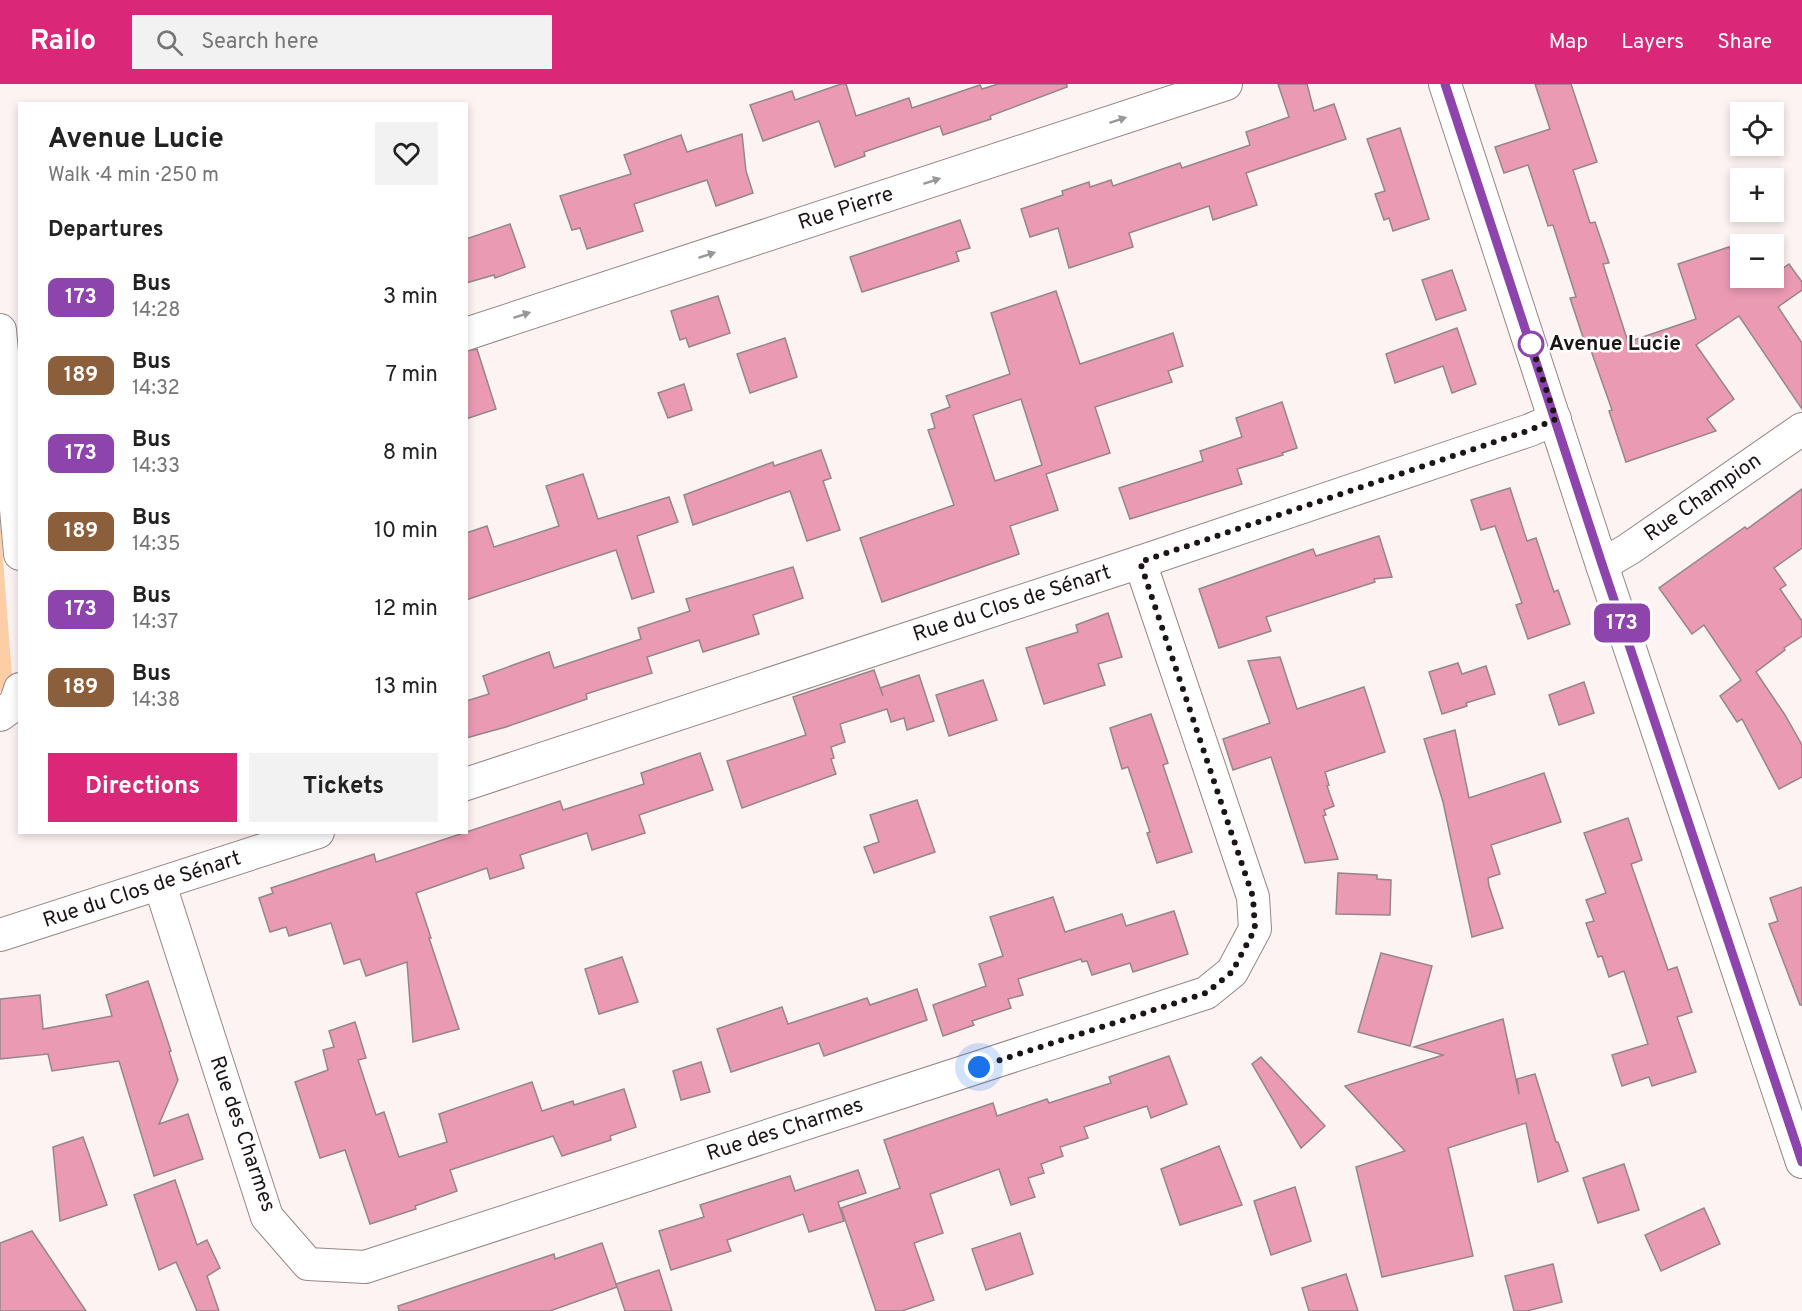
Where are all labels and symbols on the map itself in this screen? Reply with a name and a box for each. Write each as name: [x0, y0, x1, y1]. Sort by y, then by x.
one-way arrow: [1109, 114, 1127, 124]
one-way arrow: [924, 175, 942, 185]
street label: Rue Pierre: [795, 181, 897, 237]
one-way arrow: [698, 249, 716, 259]
one-way arrow: [513, 310, 531, 320]
marker: Avenue Lucie: [1518, 331, 1544, 357]
place label: Avenue Lucie: [1549, 331, 1681, 358]
street label: Rue Champion: [1639, 448, 1767, 548]
street label: Rue du Clos de Sénart: [910, 559, 1114, 649]
line badge: 173: [1588, 604, 1656, 642]
street label: Rue du Clos de Sénart: [40, 845, 244, 935]
street label: Rue des Charmes: [203, 1052, 281, 1216]
your location: [964, 1052, 994, 1082]
street label: Rue des Charmes: [703, 1092, 867, 1168]

